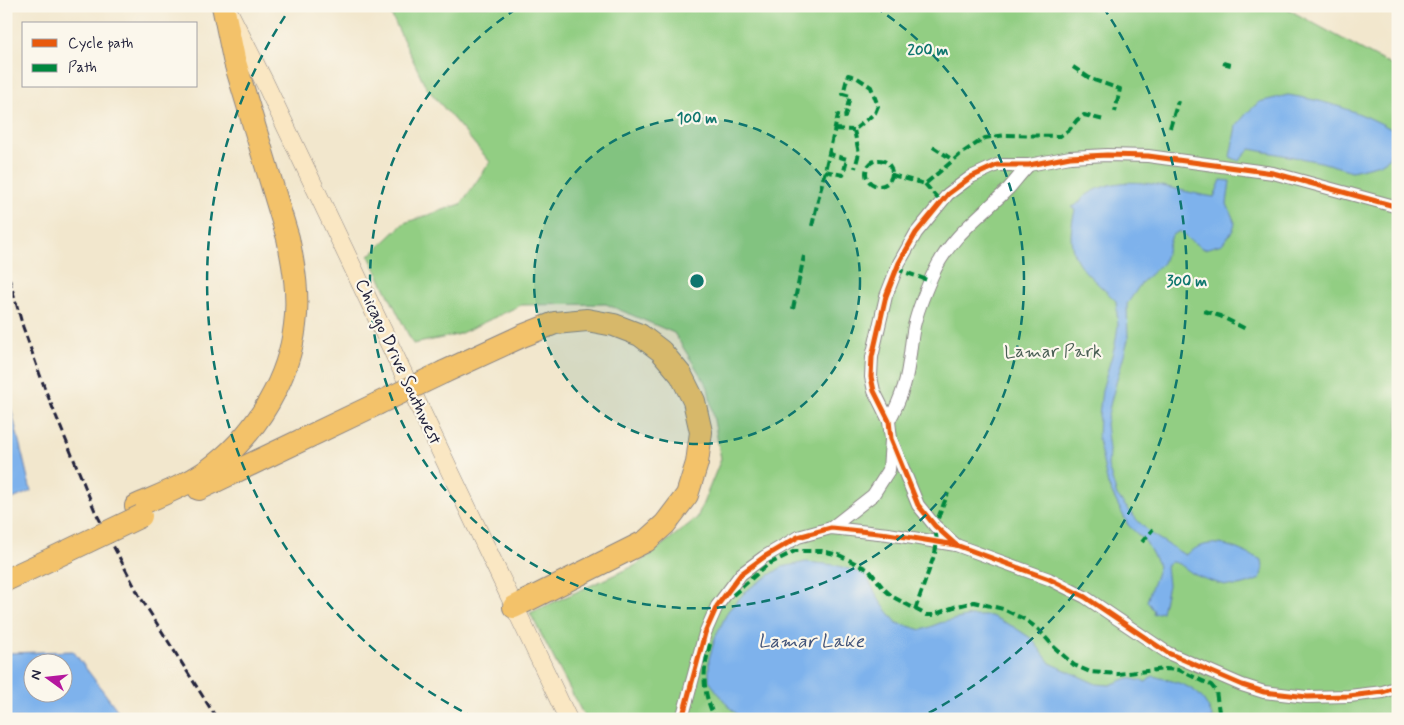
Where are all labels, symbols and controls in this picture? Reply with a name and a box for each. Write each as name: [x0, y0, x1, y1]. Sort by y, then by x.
legend: [22, 22, 198, 88]
text: Cycle path: [68, 34, 133, 54]
text: 200 m: [908, 41, 949, 61]
text: Path: [68, 58, 97, 78]
text: 100 m: [677, 109, 717, 129]
centre of rings: [688, 272, 706, 290]
text: 300 m: [1167, 272, 1207, 292]
street label: Chicago Drive Southwest: [349, 275, 447, 449]
park label: Lamar Park: [1004, 340, 1102, 364]
water label: Lamar Lake: [758, 629, 865, 654]
north arrow: [22, 652, 72, 702]
text: N: [27, 668, 46, 682]

